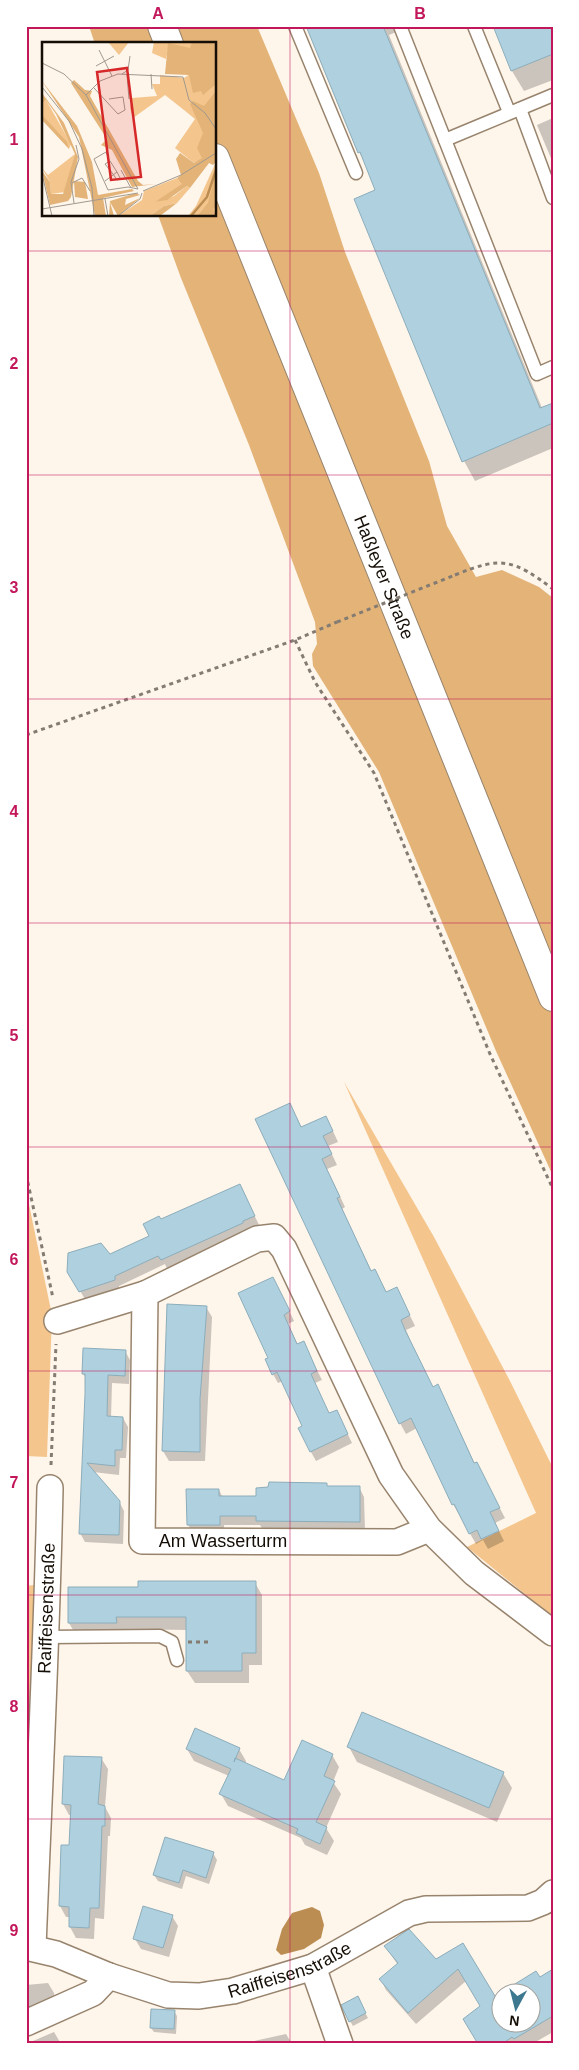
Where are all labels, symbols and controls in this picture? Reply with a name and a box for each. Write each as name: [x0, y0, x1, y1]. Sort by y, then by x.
text: A: [152, 5, 164, 22]
text: B: [414, 5, 426, 22]
inset map: [42, 42, 216, 216]
text: 1: [10, 131, 19, 148]
text: 2: [10, 355, 19, 372]
street label: Haßleyer Straße: [350, 512, 418, 642]
text: 3: [10, 579, 19, 596]
text: 4: [10, 803, 19, 820]
text: 5: [10, 1027, 19, 1044]
text: 6: [10, 1251, 19, 1268]
text: 7: [10, 1474, 19, 1491]
street label: Am Wasserturm: [159, 1531, 287, 1551]
street label: Raiffeisenstraße: [34, 1543, 59, 1674]
text: 8: [10, 1698, 19, 1715]
text: 9: [10, 1922, 19, 1939]
street label: Raiffeisenstraße: [225, 1938, 355, 2002]
north arrow: [492, 1982, 542, 2032]
text: N: [508, 2012, 520, 2029]

